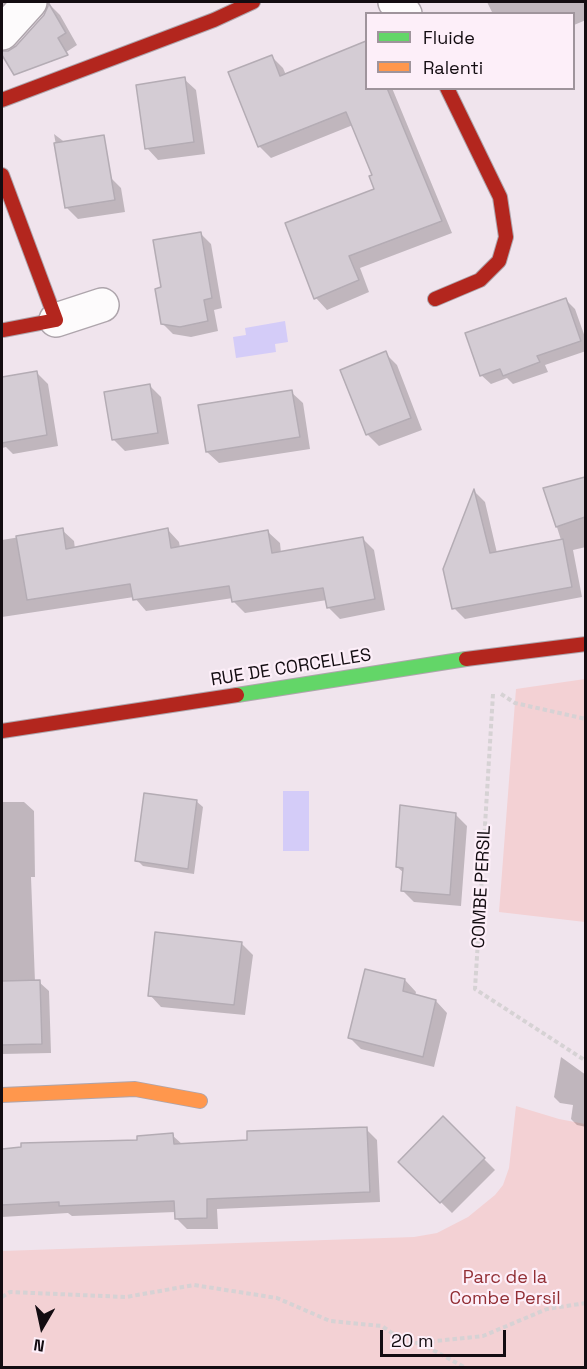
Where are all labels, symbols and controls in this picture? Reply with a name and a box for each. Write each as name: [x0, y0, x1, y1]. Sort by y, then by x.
legend: [365, 12, 575, 90]
text: Fluide: [423, 26, 475, 49]
text: Ralenti: [423, 56, 483, 79]
street label: RUE DE CORCELLES: [209, 645, 373, 691]
street label: COMBE PERSIL: [468, 825, 496, 949]
park label: Parc de la Combe Persil: [449, 1267, 561, 1310]
north arrow: [12, 1297, 72, 1357]
scale bar: [383, 1318, 509, 1356]
text: 20 m: [391, 1329, 434, 1352]
text: N: [32, 1334, 46, 1356]

